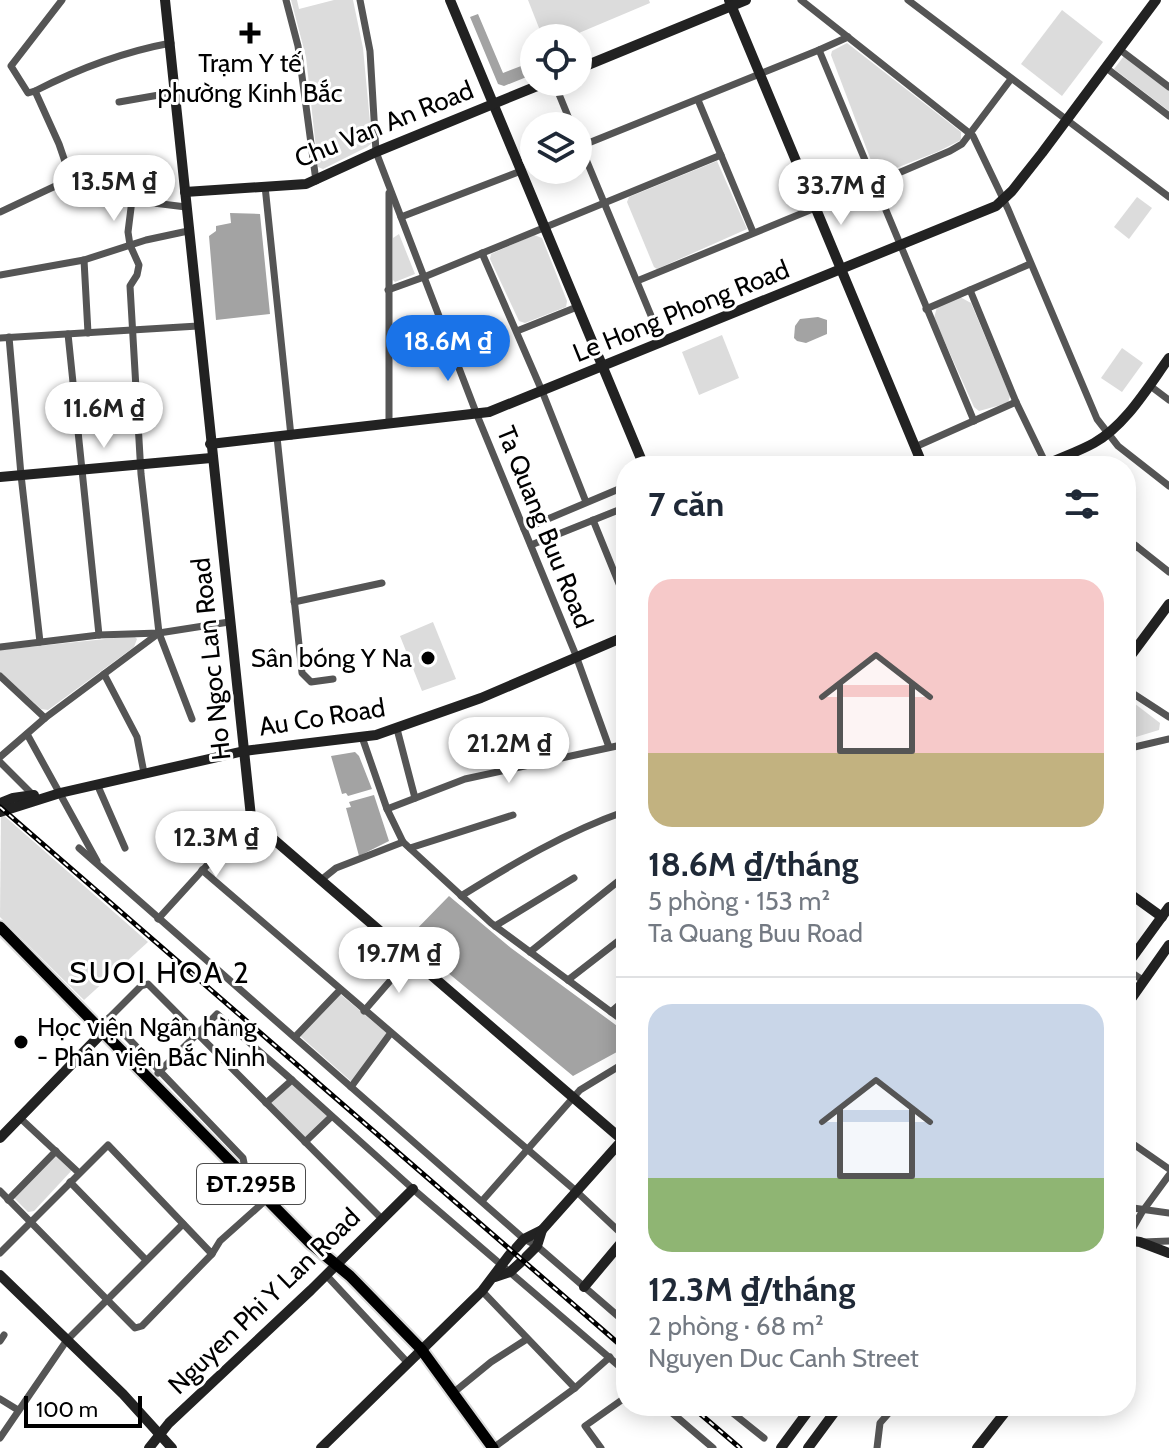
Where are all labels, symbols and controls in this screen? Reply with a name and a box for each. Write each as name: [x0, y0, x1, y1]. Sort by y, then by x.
marker: Trạm Y tế phường Kinh Bắc: [239, 22, 261, 44]
map controls: [520, 24, 592, 184]
button: locate: [520, 24, 592, 96]
place label: Trạm Y tế phường Kinh Bắc: [158, 47, 343, 109]
street label: Chu Van An Road: [290, 74, 478, 174]
button: layers: [520, 112, 592, 184]
pin: 13.5M ₫: [40, 155, 188, 223]
pin: 33.7M ₫: [767, 159, 915, 227]
text: 13.5M ₫: [71, 165, 157, 197]
text: 33.7M ₫: [797, 169, 885, 201]
street label: Le Hong Phong Road: [568, 253, 794, 369]
pin: 18.6M ₫: [374, 315, 522, 383]
text: 18.6M ₫: [404, 325, 492, 357]
pin: 11.6M ₫: [30, 382, 178, 450]
text: 11.6M ₫: [63, 392, 145, 424]
street label: Ta Quang Buu Road: [490, 421, 600, 633]
icon: filters: [1060, 482, 1104, 526]
text: 7 căn: [648, 483, 724, 525]
street label: Ho Ngoc Lan Road: [184, 556, 238, 762]
icon: home: [804, 631, 948, 775]
place label: Sân bóng Y Na: [251, 642, 413, 674]
marker: Sân bóng Y Na: [419, 649, 437, 667]
street label: Au Co Road: [257, 691, 387, 743]
pin: 21.2M ₫: [435, 717, 583, 785]
text: 21.2M ₫: [466, 727, 552, 759]
pin: 12.3M ₫: [142, 811, 290, 879]
text: 12.3M ₫: [173, 821, 259, 853]
text: 18.6M ₫/tháng: [648, 843, 859, 885]
text: 5 phòng · 153 m²: [648, 885, 830, 917]
text: Ta Quang Buu Road: [648, 917, 863, 949]
pin: 19.7M ₫: [325, 927, 473, 995]
text: 19.7M ₫: [357, 937, 441, 969]
district label: SUOI HOA 2: [69, 954, 251, 991]
place label: Học viện Ngân hàng - Phân viện Bắc Ninh: [37, 1011, 265, 1073]
marker: Học viện Ngân hàng - Phân viện Bắc Ninh: [12, 1033, 30, 1051]
icon: home: [804, 1056, 948, 1200]
road number: ĐT.295B: [197, 1164, 305, 1204]
street label: Nguyen Phi Y Lan Road: [161, 1201, 367, 1401]
text: 12.3M ₫/tháng: [648, 1268, 855, 1310]
text: 2 phòng · 68 m²: [648, 1310, 824, 1342]
text: Nguyen Duc Canh Street: [648, 1342, 919, 1374]
scale bar: [24, 1392, 142, 1428]
text: 100 m: [36, 1396, 98, 1423]

